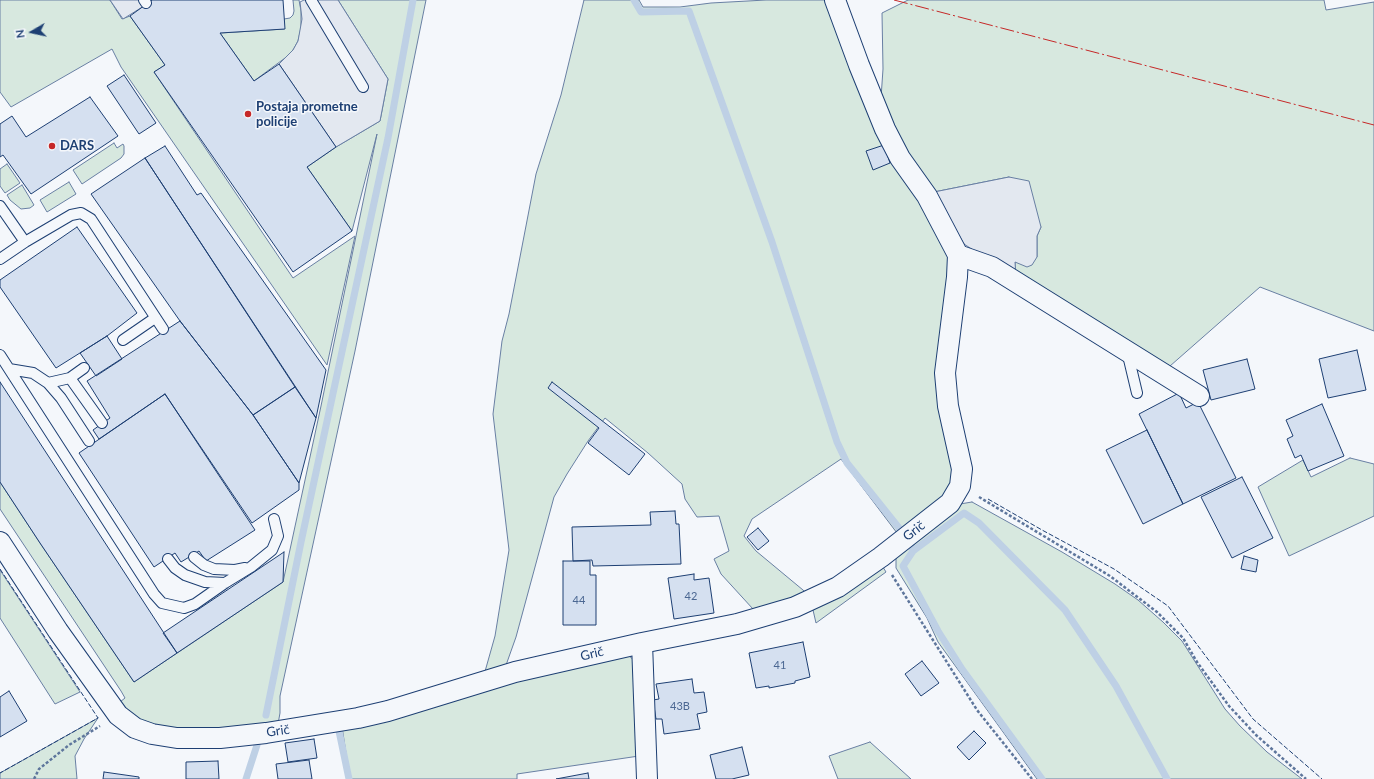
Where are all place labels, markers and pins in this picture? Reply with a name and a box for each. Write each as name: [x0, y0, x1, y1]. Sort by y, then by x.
place label: Postaja prometne policije: [256, 99, 358, 130]
marker: Postaja prometne policije: [243, 109, 253, 119]
place label: DARS: [60, 138, 94, 154]
marker: DARS: [47, 141, 57, 151]

